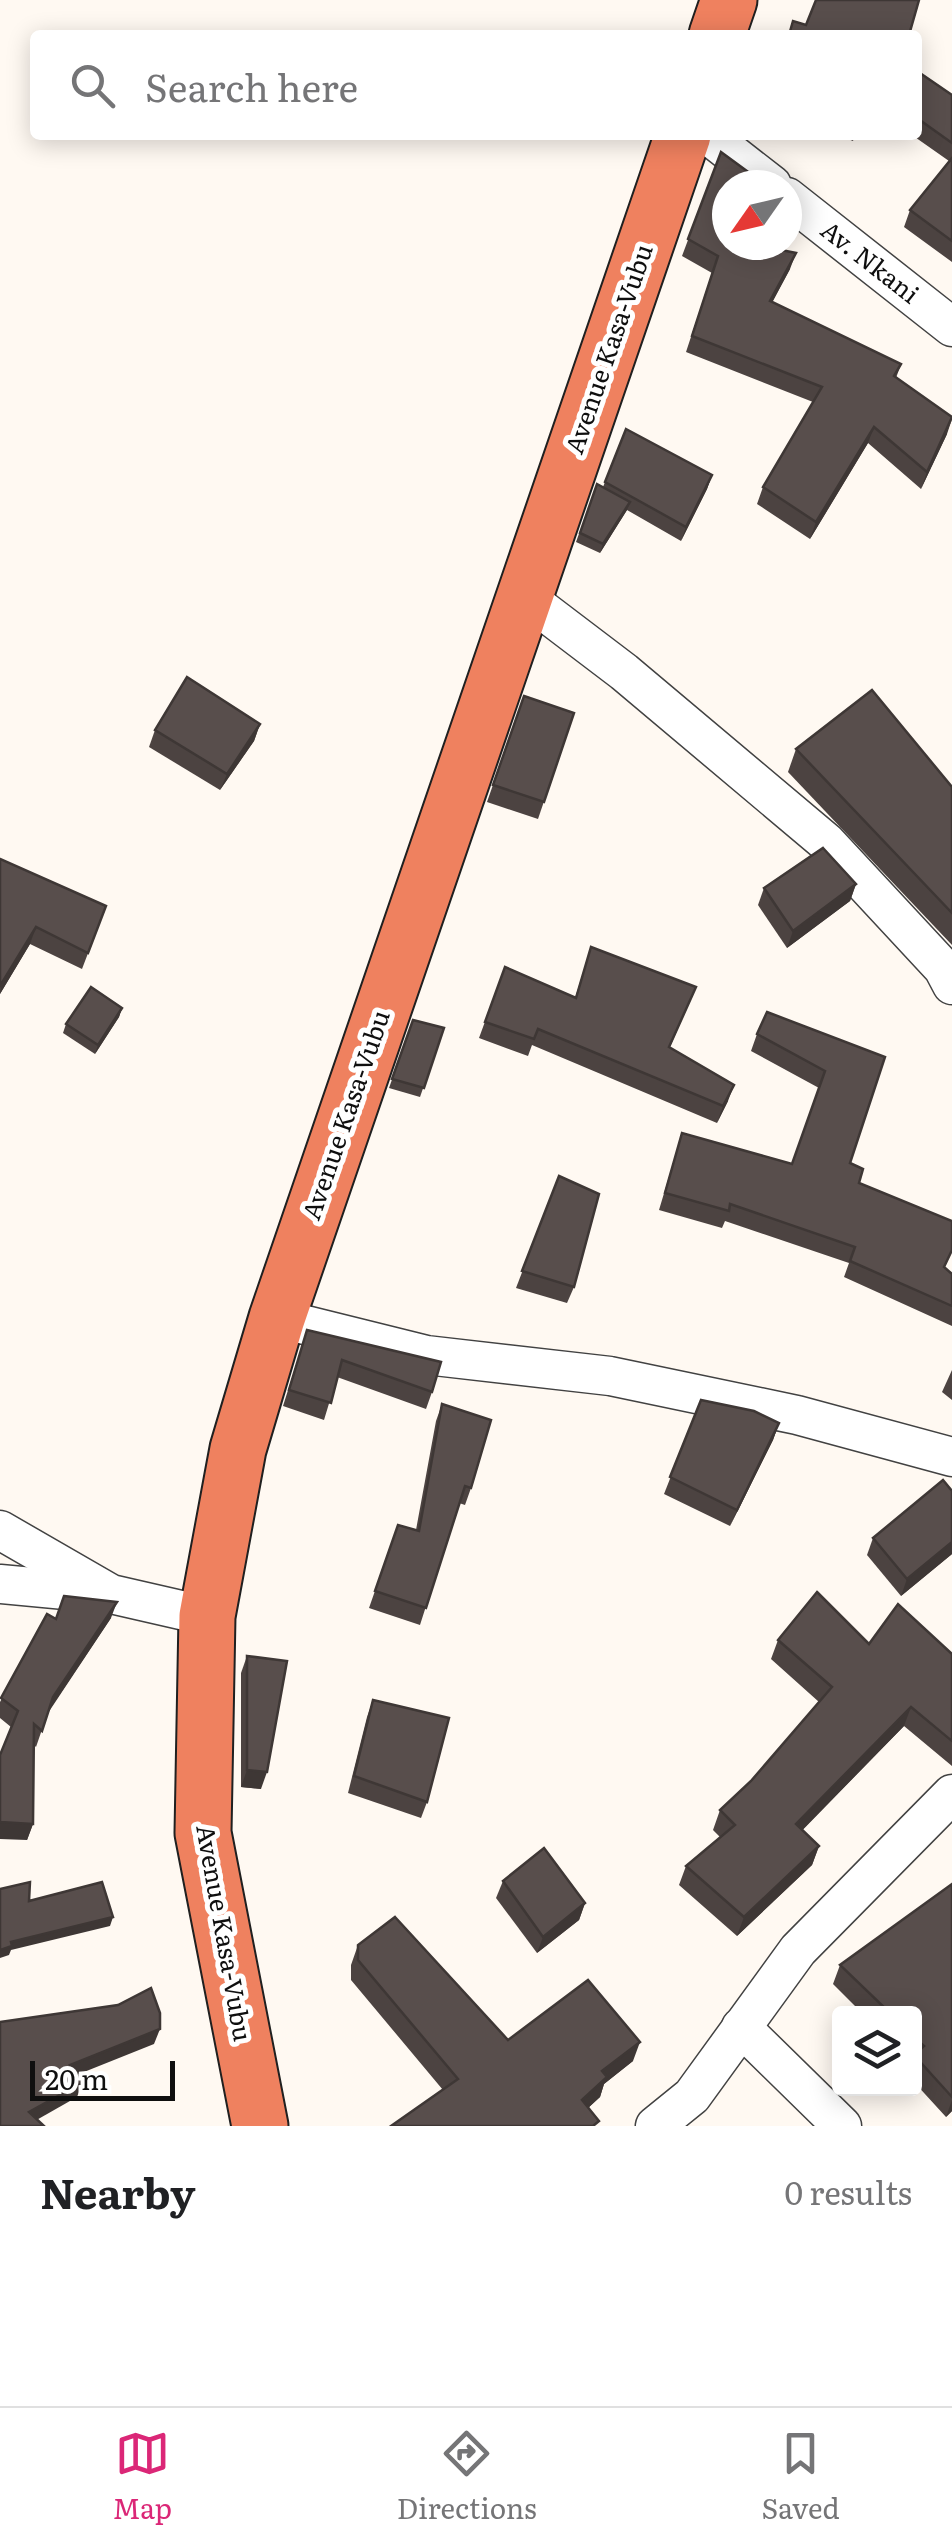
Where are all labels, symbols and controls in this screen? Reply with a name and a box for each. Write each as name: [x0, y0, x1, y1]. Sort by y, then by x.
search box: [30, 30, 922, 140]
text: Search here: [145, 57, 358, 114]
icon: search: [65, 58, 120, 113]
north arrow: [712, 170, 802, 260]
street label: Av. Nkani: [814, 211, 928, 311]
street label: Avenue Kasa-Vubu: [554, 239, 661, 458]
street label: Avenue Kasa-Vubu: [291, 1005, 398, 1224]
street label: Avenue Kasa-Vubu: [188, 1821, 263, 2044]
map controls: [832, 2006, 922, 2096]
button: layers: [832, 2006, 922, 2096]
scale bar: [30, 2056, 175, 2100]
text: 20 m: [45, 2057, 108, 2099]
text: Nearby: [40, 2160, 196, 2222]
text: 0 results: [784, 2167, 912, 2215]
tab: Map: [112, 2426, 172, 2528]
tab: Directions: [397, 2426, 537, 2528]
tab: Saved: [762, 2426, 840, 2528]

